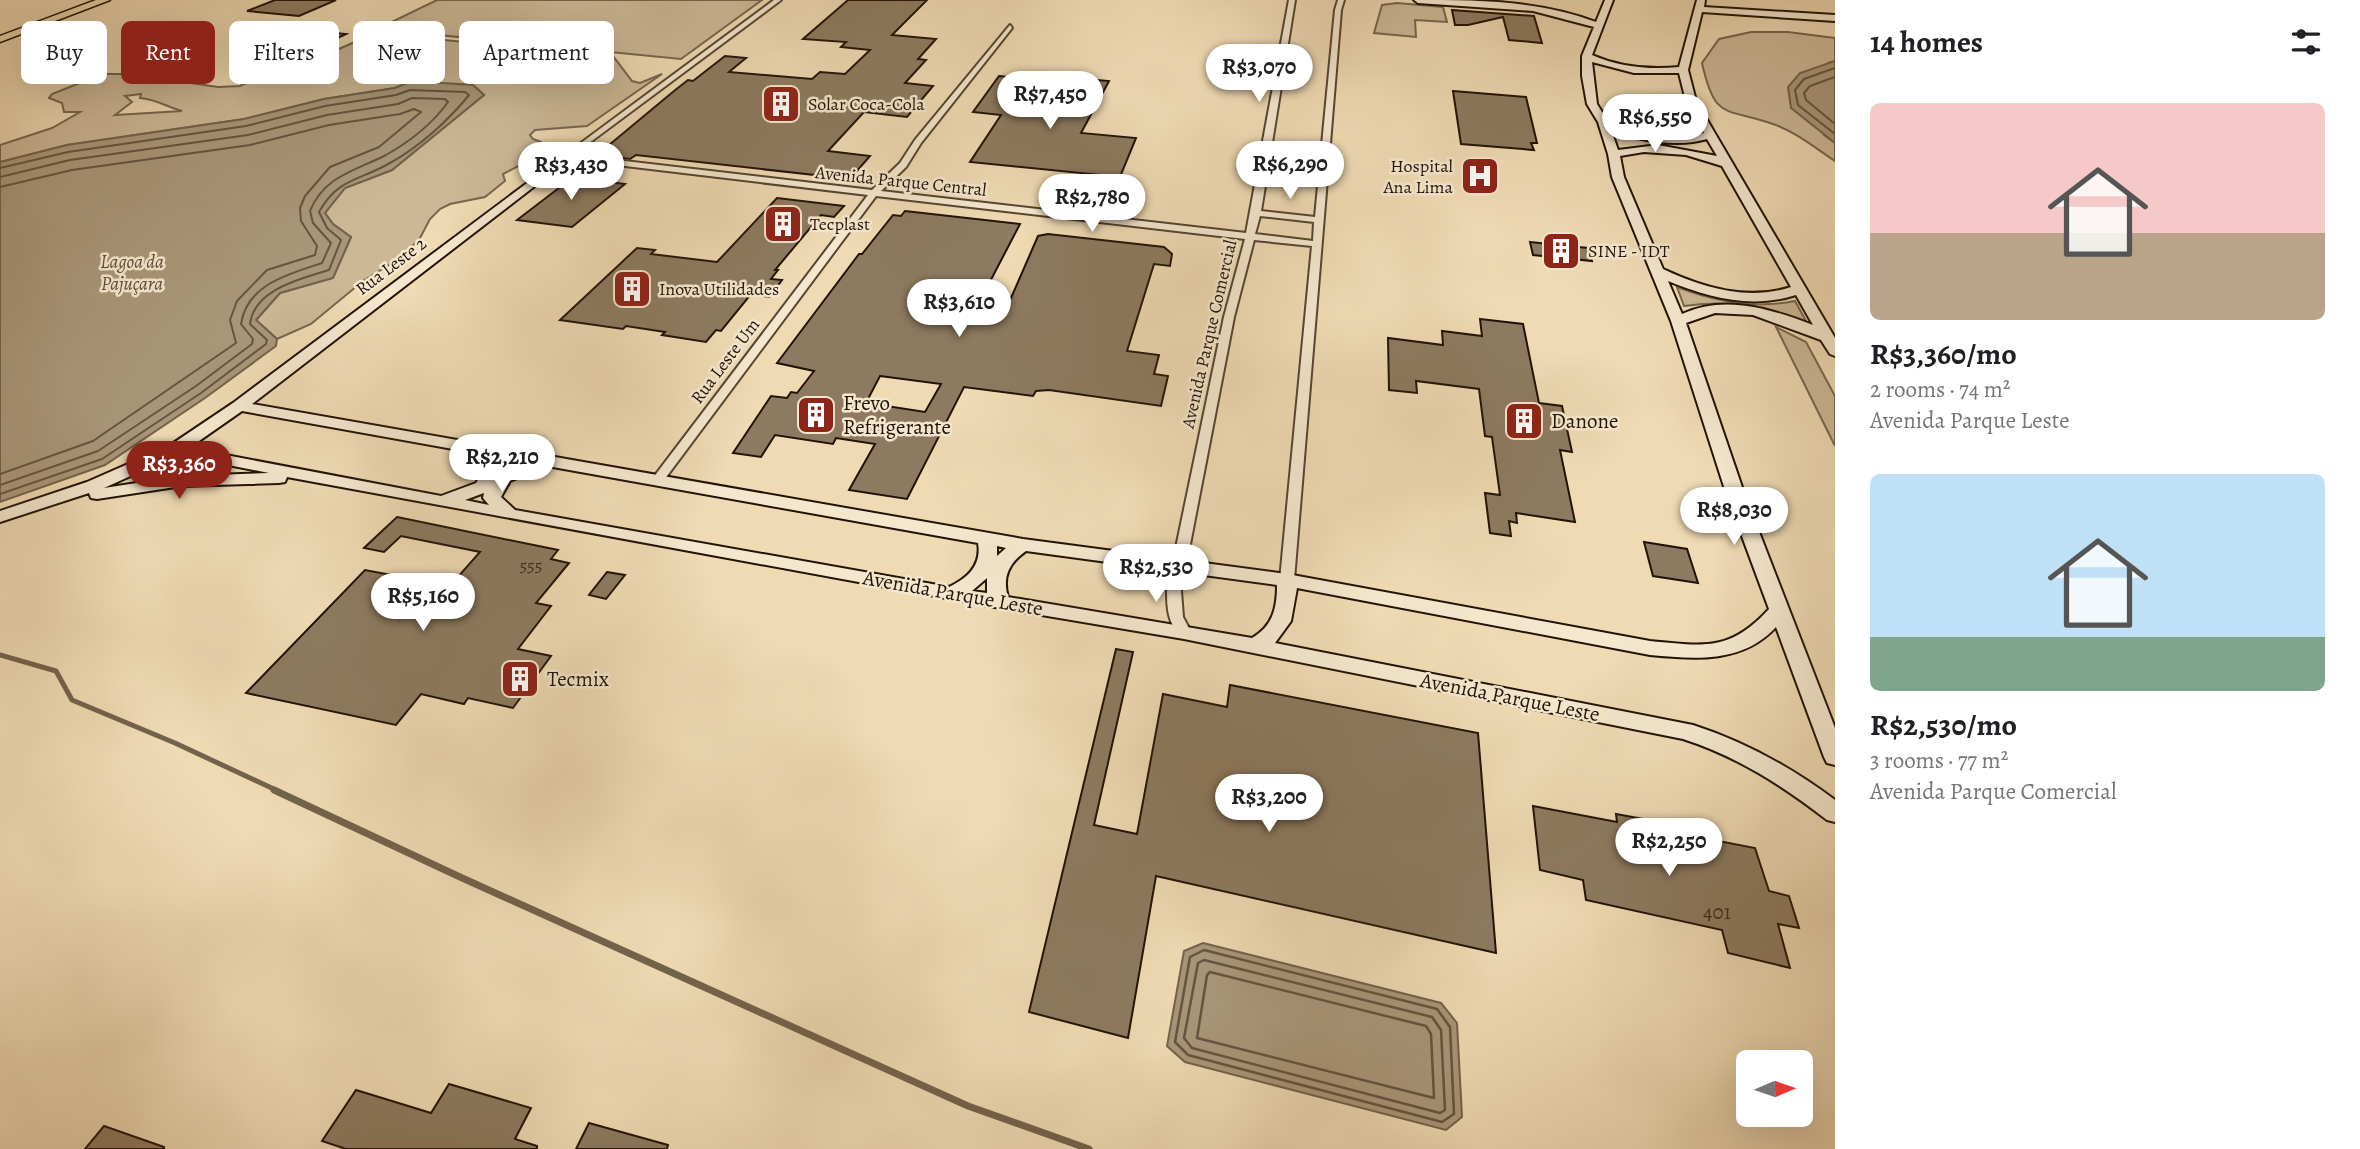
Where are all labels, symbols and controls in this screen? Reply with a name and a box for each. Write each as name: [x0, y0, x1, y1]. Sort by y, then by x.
chip: Buy: [21, 21, 107, 84]
chip: Rent: [121, 21, 215, 84]
chip: Filters: [229, 21, 339, 84]
chip: New: [353, 21, 445, 84]
chip: Apartment: [459, 21, 614, 84]
text: 14 homes: [1870, 22, 1983, 62]
icon: filters: [2287, 23, 2325, 61]
pin: R$3,070: [1194, 44, 1324, 104]
text: R$3,070: [1222, 51, 1296, 82]
pin: R$7,450: [985, 72, 1115, 131]
text: R$7,450: [1013, 78, 1087, 109]
building icon: Solar Coca-Cola: [760, 83, 802, 125]
place label: Solar Coca-Cola: [808, 92, 925, 116]
pin: R$6,550: [1590, 94, 1720, 154]
text: R$6,550: [1618, 101, 1692, 132]
pin: R$3,430: [506, 142, 636, 202]
pin: R$6,290: [1225, 142, 1355, 201]
text: R$6,290: [1252, 148, 1328, 179]
text: R$3,430: [534, 149, 608, 180]
icon: home: [2035, 149, 2161, 275]
place label: Hospital Ana Lima: [1382, 154, 1454, 199]
hospital icon: Hospital Ana Lima: [1459, 155, 1501, 197]
street label: Avenida Parque Central: [813, 160, 988, 202]
pin: R$2,780: [1027, 174, 1157, 234]
text: R$2,780: [1054, 181, 1130, 212]
building icon: Tecplast: [762, 203, 804, 245]
place label: Tecplast: [810, 212, 870, 236]
building icon: SINE - IDT: [1540, 230, 1582, 272]
street label: Rua Leste 2: [351, 231, 432, 300]
street label: Avenida Parque Comercial: [1175, 237, 1243, 432]
place label: SINE - IDT: [1588, 239, 1670, 263]
water label: Lagoa da Pajuçara: [100, 249, 164, 297]
building icon: Inova Utilidades: [611, 268, 653, 310]
place label: Inova Utilidades: [659, 277, 779, 301]
pin: R$3,610: [894, 280, 1024, 339]
text: R$3,610: [923, 286, 995, 317]
street label: Rua Leste Um: [685, 313, 765, 409]
text: R$3,360/mo: [1870, 334, 2017, 374]
text: 2 rooms · 74 m²: [1870, 374, 2010, 405]
place label: Frevo Refrigerante: [843, 389, 951, 441]
building icon: Frevo Refrigerante: [795, 394, 837, 436]
building icon: Danone: [1503, 400, 1545, 442]
text: Avenida Parque Leste: [1870, 405, 2070, 436]
place label: Danone: [1551, 407, 1618, 435]
pin: R$2,210: [437, 434, 567, 494]
text: R$2,210: [465, 441, 539, 472]
pin: R$3,360: [114, 442, 244, 501]
text: R$3,360: [142, 448, 216, 479]
pin: R$8,030: [1669, 488, 1799, 547]
text: R$8,030: [1696, 494, 1772, 525]
icon: home: [2035, 520, 2161, 646]
pin: R$2,530: [1091, 544, 1221, 604]
text: R$2,530: [1119, 551, 1193, 582]
house number: 555: [519, 553, 543, 577]
street label: Avenida Parque Leste: [860, 563, 1045, 623]
pin: R$5,160: [358, 574, 488, 633]
text: R$5,160: [387, 580, 459, 611]
building icon: Tecmix: [499, 658, 541, 700]
place label: Tecmix: [547, 665, 609, 693]
street label: Avenida Parque Leste: [1417, 666, 1602, 728]
text: R$2,530/mo: [1870, 705, 2017, 745]
text: 3 rooms · 77 m²: [1870, 745, 2008, 776]
pin: R$3,200: [1204, 774, 1334, 834]
text: Avenida Parque Comercial: [1870, 776, 2117, 807]
text: R$3,200: [1231, 781, 1307, 812]
pin: R$2,250: [1604, 818, 1734, 878]
text: R$2,250: [1631, 825, 1707, 856]
house number: 401: [1703, 898, 1731, 926]
north arrow: [1736, 1050, 1813, 1127]
map controls: [1736, 1050, 1813, 1127]

